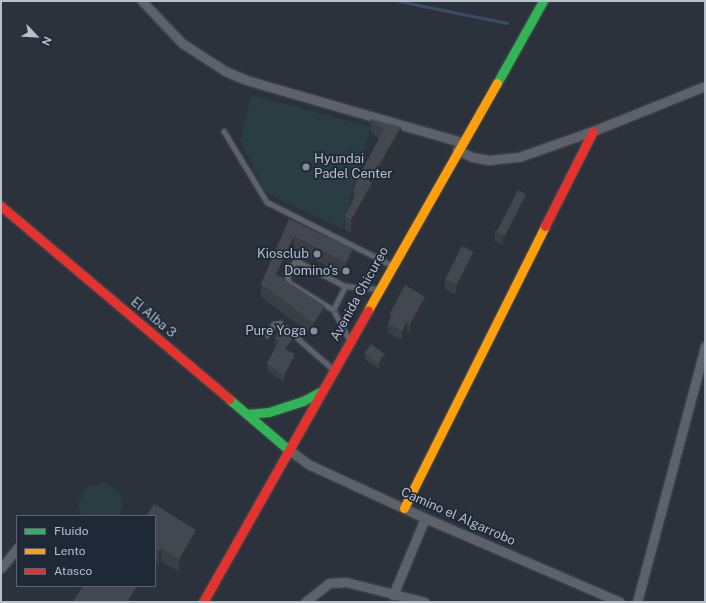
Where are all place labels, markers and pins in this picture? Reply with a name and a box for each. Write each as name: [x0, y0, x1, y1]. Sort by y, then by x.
place label: Hyundai Padel Center: [314, 152, 392, 183]
marker: Hyundai Padel Center: [301, 162, 311, 172]
place label: Kiosclub: [257, 246, 309, 262]
marker: Kiosclub: [312, 249, 322, 259]
place label: Domino's: [284, 263, 338, 279]
marker: Domino's: [341, 266, 351, 276]
place label: Pure Yoga: [245, 323, 306, 339]
marker: Pure Yoga: [309, 326, 319, 336]

